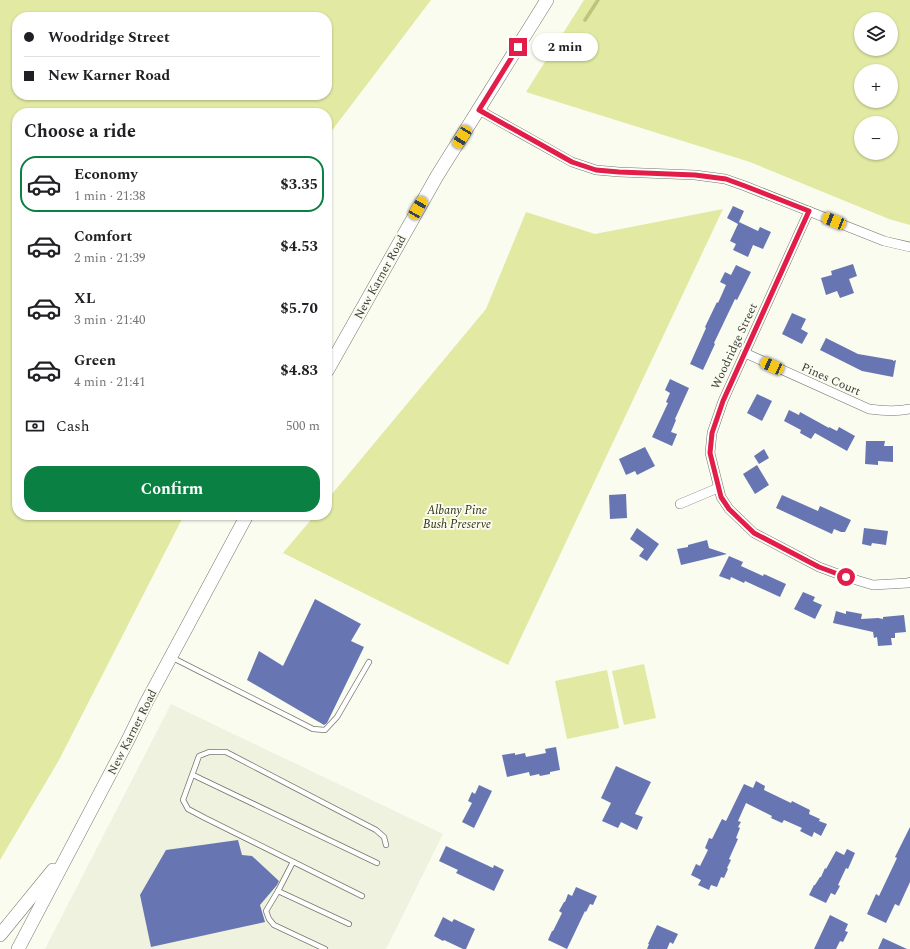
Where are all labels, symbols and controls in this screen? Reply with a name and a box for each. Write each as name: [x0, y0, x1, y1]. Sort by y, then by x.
map controls: [854, 12, 898, 160]
button: layers: [854, 12, 898, 56]
text: Woodridge Street: [48, 26, 170, 49]
callout: 2 min: [532, 33, 598, 61]
text: 2 min: [548, 37, 582, 57]
route end: [509, 38, 527, 56]
text: New Karner Road: [48, 64, 170, 87]
button: +: [854, 64, 898, 108]
button: −: [854, 116, 898, 160]
text: Choose a ride: [24, 118, 136, 145]
car: [451, 124, 473, 150]
text: Economy: [74, 163, 138, 186]
icon: car: [26, 166, 62, 202]
text: $3.35: [280, 173, 318, 196]
text: 1 min · 21:38: [74, 186, 146, 206]
car: [407, 195, 429, 221]
car: [821, 211, 847, 231]
text: Comfort: [74, 225, 132, 248]
icon: car: [26, 228, 62, 264]
street label: New Karner Road: [349, 231, 412, 323]
text: $4.53: [280, 235, 318, 258]
text: 2 min · 21:39: [74, 248, 146, 268]
text: XL: [74, 287, 95, 310]
icon: car: [26, 290, 62, 326]
text: $5.70: [280, 297, 318, 320]
street label: Woodridge Street: [706, 300, 763, 392]
text: 3 min · 21:40: [74, 310, 146, 330]
text: Green: [74, 349, 116, 372]
icon: car: [26, 352, 62, 388]
car: [759, 356, 785, 376]
street label: Pines Court: [798, 358, 864, 401]
text: $4.83: [280, 359, 318, 382]
text: 4 min · 21:41: [74, 372, 146, 392]
icon: cash: [24, 415, 46, 437]
text: Cash: [56, 415, 89, 438]
text: 500 m: [286, 416, 320, 436]
button: Confirm: [24, 466, 320, 512]
park label: Albany Pine Bush Preserve: [423, 501, 491, 534]
route start: [837, 568, 855, 586]
street label: New Karner Road: [103, 686, 162, 778]

